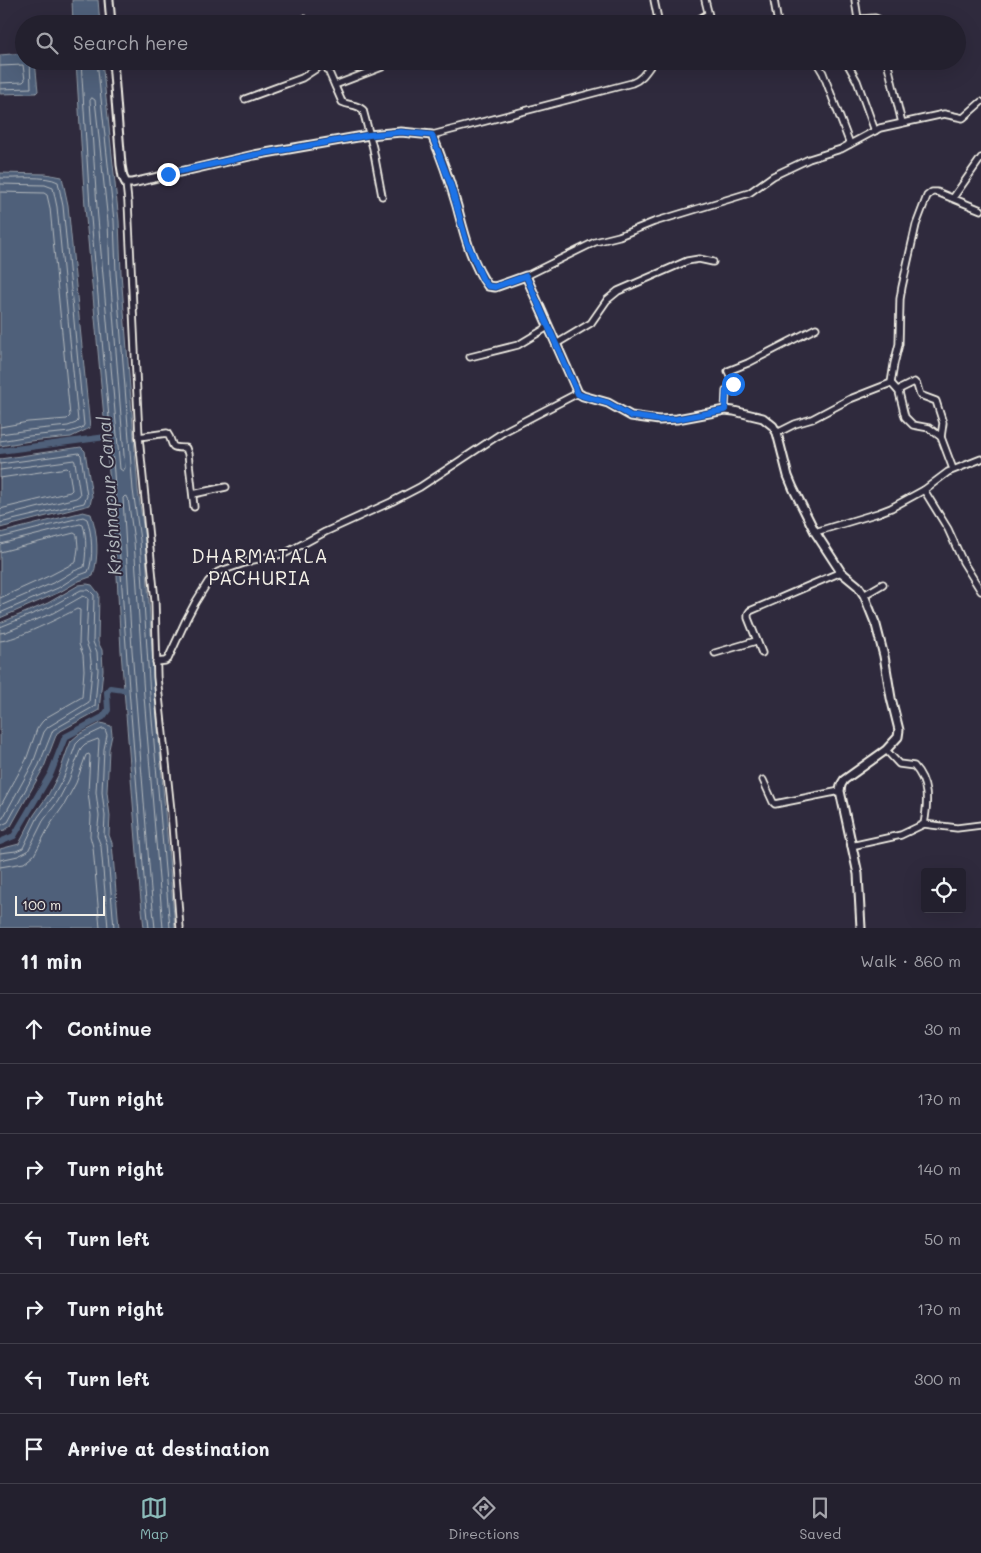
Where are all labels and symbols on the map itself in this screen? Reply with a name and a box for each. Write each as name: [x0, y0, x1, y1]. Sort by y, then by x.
route end: [157, 163, 180, 186]
route start: [722, 373, 745, 396]
water label: Krishnapur Canal: [90, 415, 127, 576]
district label: DHARMATALA PACHURIA: [191, 543, 329, 590]
scale bar: [15, 893, 105, 916]

